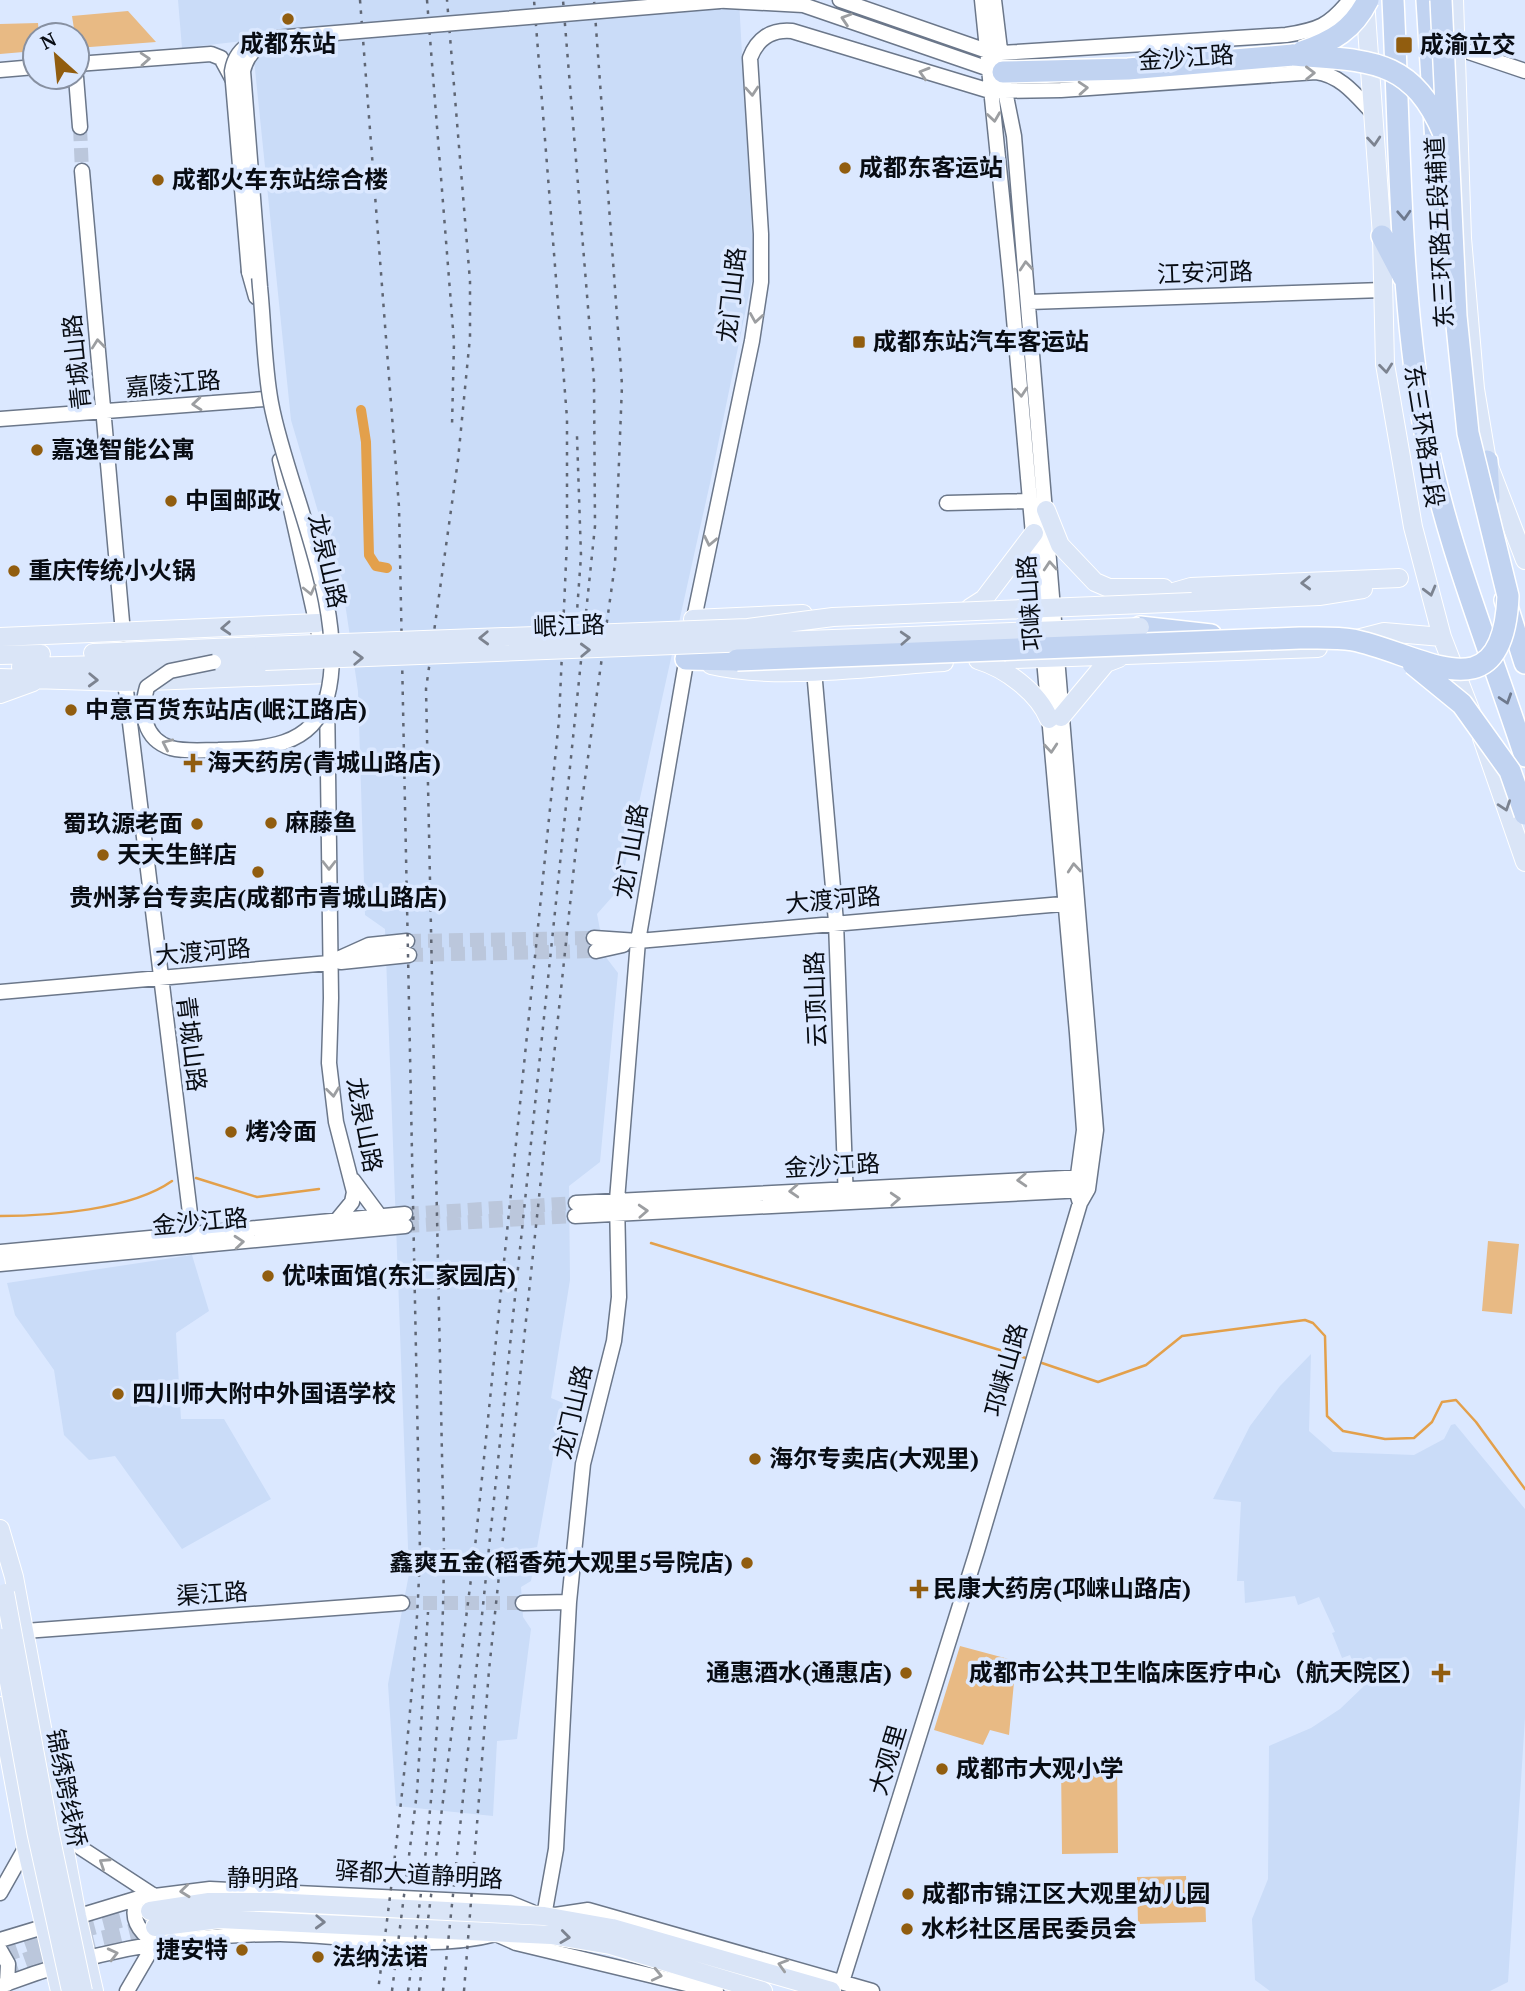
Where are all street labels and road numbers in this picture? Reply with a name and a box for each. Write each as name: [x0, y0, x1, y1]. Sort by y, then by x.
street label: 金沙江路: [1137, 38, 1235, 76]
street label: 东三环路五段辅道: [1418, 135, 1460, 329]
street label: 龙门山路: [710, 245, 752, 344]
street label: 江安河路: [1156, 254, 1253, 290]
street label: 青城山路: [55, 313, 97, 412]
street label: 东三环路五段: [1398, 362, 1452, 509]
street label: 嘉陵江路: [124, 363, 222, 403]
street label: 龙泉山路: [302, 510, 354, 611]
street label: 邛崃山路: [1010, 554, 1048, 652]
street label: 岷江路: [532, 608, 606, 642]
street label: 龙门山路: [606, 801, 654, 901]
street label: 大渡河路: [784, 879, 882, 919]
street label: 大渡河路: [154, 931, 252, 971]
street label: 云顶山路: [797, 951, 833, 1048]
street label: 青城山路: [170, 994, 214, 1093]
street label: 龙泉山路: [340, 1075, 390, 1175]
street label: 金沙江路: [783, 1147, 881, 1183]
street label: 金沙江路: [151, 1201, 249, 1241]
street label: 邛崃山路: [976, 1319, 1034, 1420]
street label: 龙门山路: [546, 1361, 598, 1462]
street label: 渠江路: [175, 1575, 249, 1611]
street label: 大观里: [861, 1721, 913, 1799]
street label: 锦绣跨线桥: [40, 1726, 94, 1850]
street label: 驿都大道静明路: [334, 1854, 504, 1894]
street label: 静明路: [227, 1861, 299, 1893]

